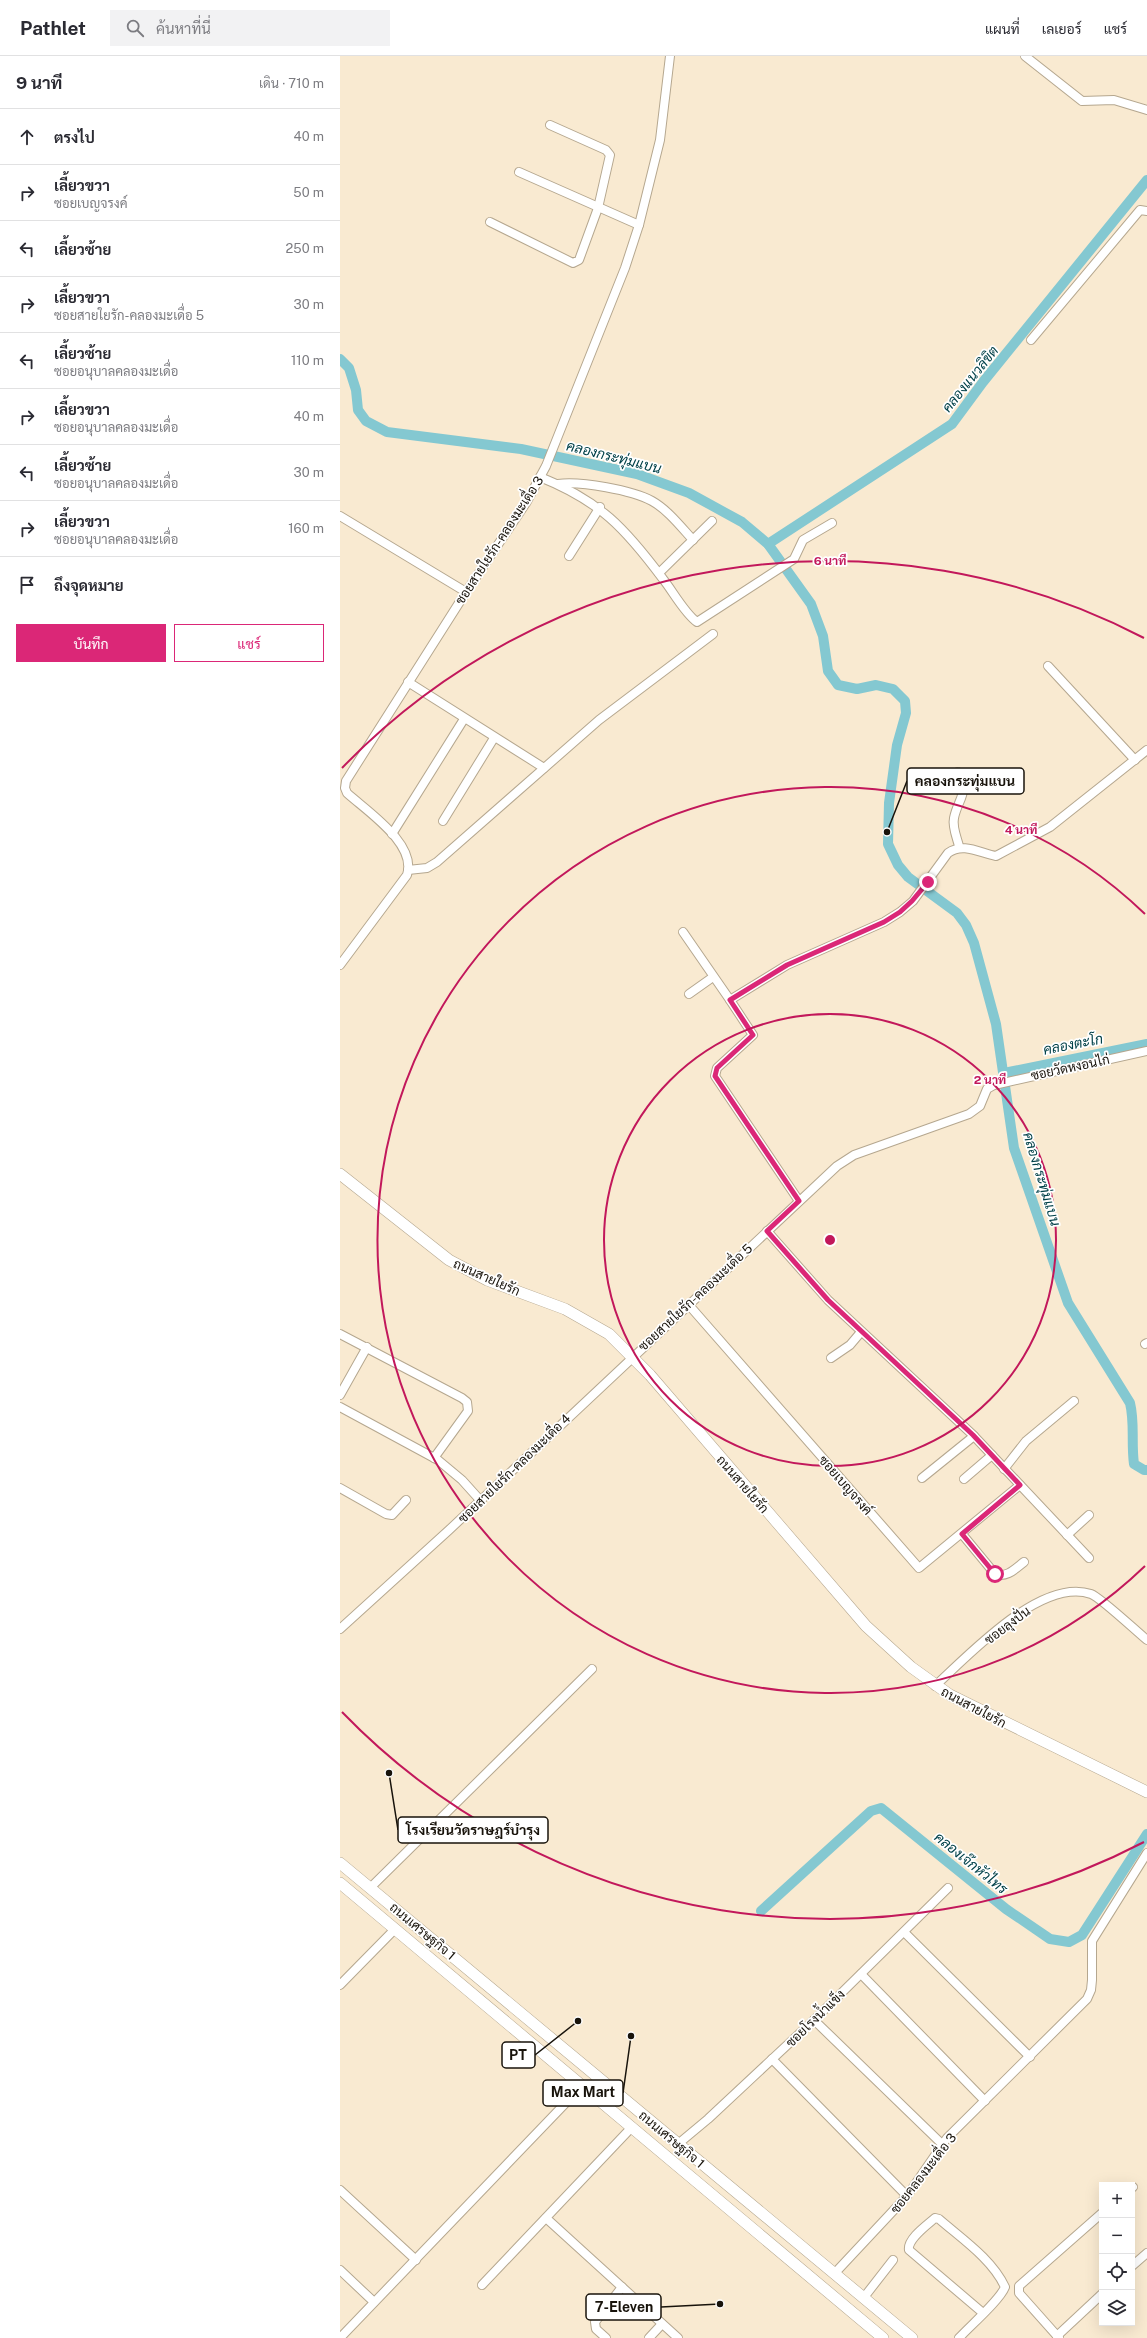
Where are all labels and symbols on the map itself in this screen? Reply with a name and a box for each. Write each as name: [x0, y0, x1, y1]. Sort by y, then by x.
water label: คลองแนวลิขิต: [939, 343, 1001, 415]
water label: คลองกระทุ่มแบน: [564, 437, 663, 478]
street label: ซอยสายใยรัก-คลองมะเดื่อ 3: [448, 471, 547, 607]
text: 6 นาที: [814, 553, 846, 568]
callout: คลองกระทุ่มแบน: [907, 768, 1024, 794]
text: คลองกระทุ่มแบน: [915, 773, 1015, 792]
text: 4 นาที: [1005, 822, 1037, 837]
route end: [919, 873, 937, 891]
water label: คลองตะโก: [1042, 1030, 1104, 1058]
street label: ซอยวัดหงอนไก่: [1029, 1051, 1111, 1083]
text: 2 นาที: [974, 1072, 1006, 1087]
water label: คลองกระทุ่มแบน: [1018, 1130, 1064, 1229]
centre of rings: [823, 1233, 837, 1247]
street label: ซอยสายใยรัก-คลองมะเดื่อ 5: [632, 1237, 755, 1354]
street label: ถนนสายใยรัก: [451, 1255, 523, 1299]
street label: ซอยสายใยรัก-คลองมะเดื่อ 4: [452, 1407, 573, 1526]
street label: ซอยเบญจรงค์: [815, 1451, 877, 1519]
street label: ถนนสายใยรัก: [713, 1452, 773, 1516]
route start: [986, 1565, 1004, 1583]
street label: ซอยลุงปั่น: [979, 1600, 1034, 1649]
street label: ถนนสายใยรัก: [939, 1683, 1009, 1731]
callout: โรงเรียนวัดราษฎร์บํารุง: [398, 1817, 548, 1843]
text: โรงเรียนวัดราษฎร์บํารุง: [405, 1821, 540, 1841]
water label: คลองเจ๊กหัวไทร: [931, 1829, 1011, 1898]
street label: ถนนเศรษฐกิจ 1: [386, 1899, 459, 1964]
street label: ซอยโรงน้ำแข็ง: [779, 1983, 848, 2050]
callout: PT: [502, 2042, 535, 2068]
text: PT: [509, 2047, 527, 2063]
callout: Max Mart: [543, 2080, 623, 2106]
text: Max Mart: [551, 2084, 615, 2100]
street label: ถนนเศรษฐกิจ 1: [635, 2107, 708, 2172]
street label: ซอยคลองมะเดื่อ 3: [883, 2127, 959, 2216]
callout: 7-Eleven: [586, 2294, 661, 2320]
text: 7-Eleven: [595, 2299, 653, 2315]

